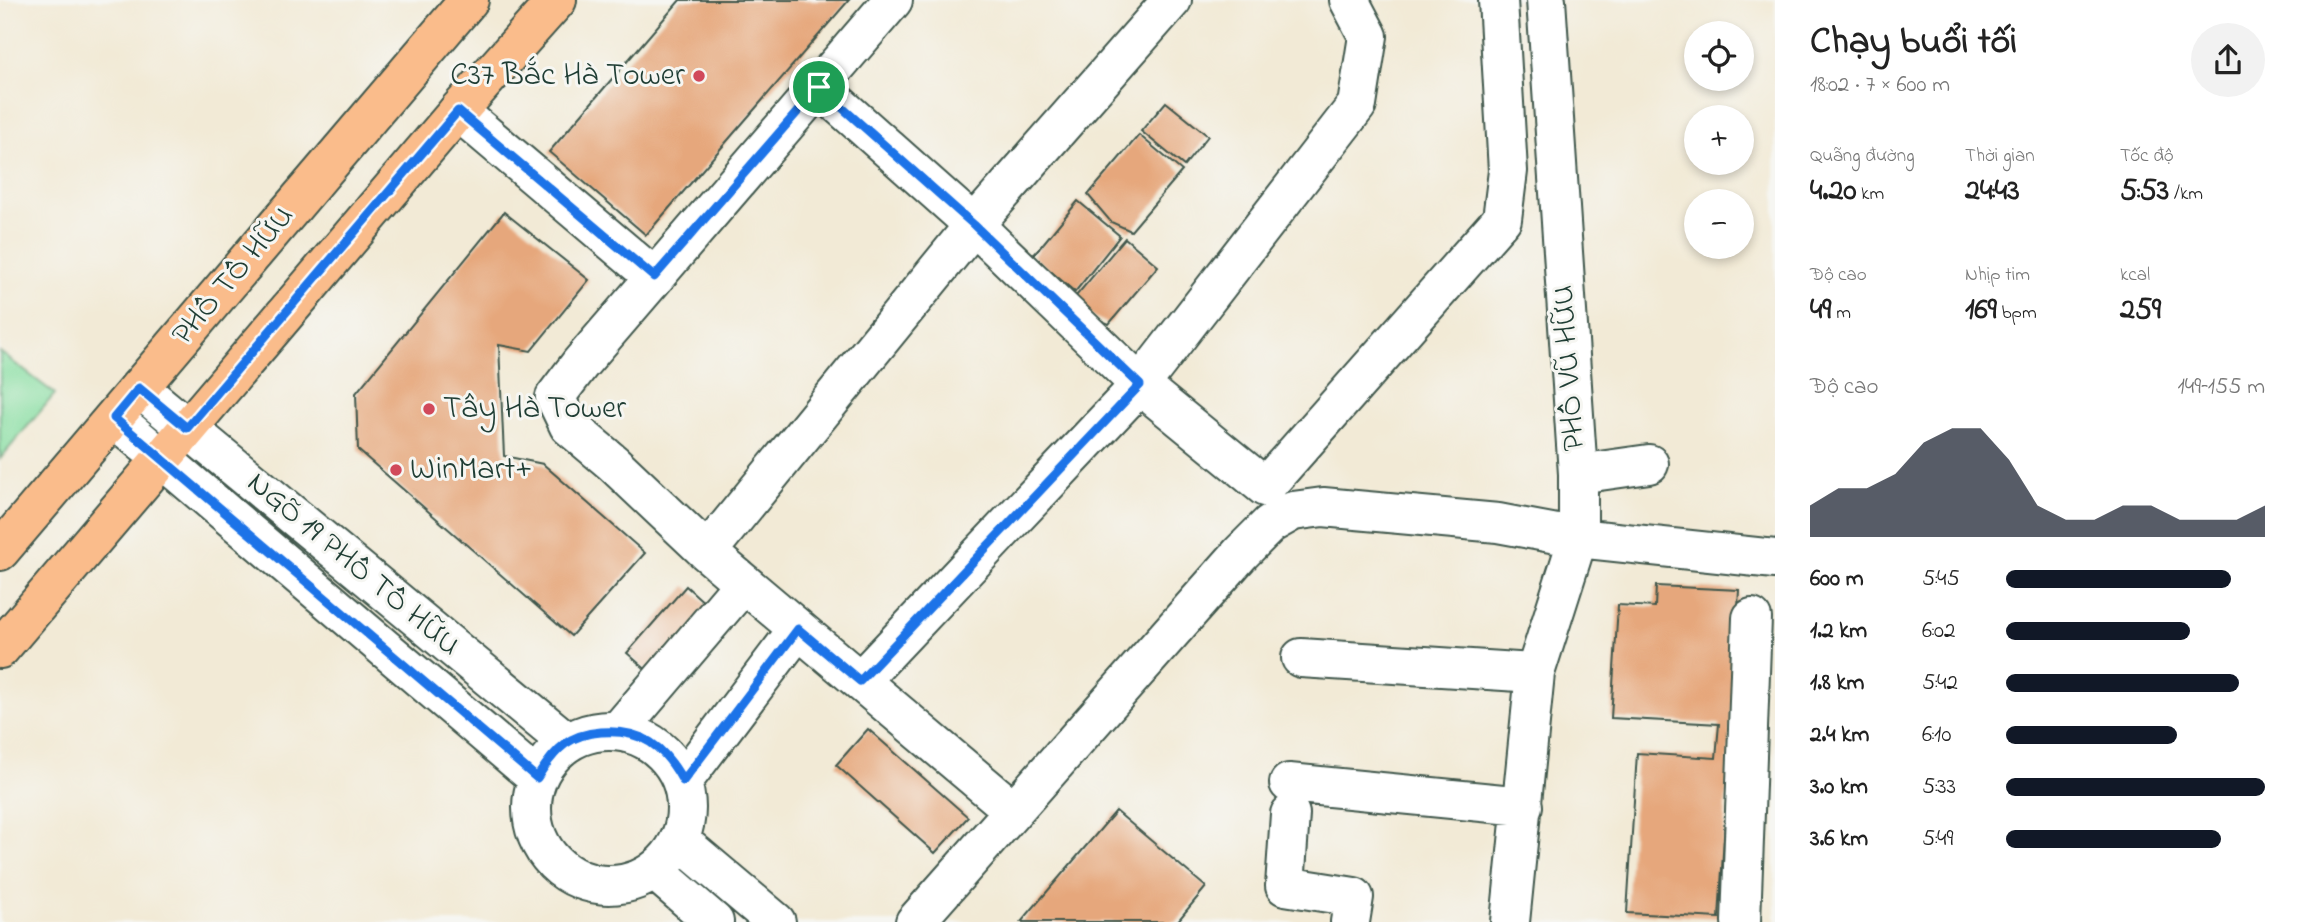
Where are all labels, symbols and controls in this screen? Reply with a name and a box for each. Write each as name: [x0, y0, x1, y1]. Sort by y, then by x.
text: Chạy buổi tối: [1810, 15, 2017, 71]
map controls: [1684, 21, 1754, 259]
button: locate: [1684, 21, 1754, 91]
button: share: [2191, 23, 2265, 97]
place label: C37 Bắc Hà Tower: [450, 53, 685, 100]
pin: [789, 57, 849, 117]
marker: C37 Bắc Hà Tower: [691, 68, 707, 84]
icon: arrive: [800, 68, 838, 106]
text: 18:02 · 7 × 600 m: [1810, 69, 1950, 102]
button: +: [1684, 105, 1754, 175]
text: Quãng đường: [1810, 143, 1915, 170]
text: Thời gian: [1965, 143, 2035, 170]
text: Tốc độ: [2120, 143, 2173, 170]
text: 4.20: [1810, 170, 1856, 214]
text: 24:43: [1965, 170, 2020, 214]
text: 5:53: [2120, 170, 2169, 214]
text: km: [1856, 181, 1884, 208]
text: /km: [2169, 181, 2203, 208]
button: −: [1684, 189, 1754, 259]
street label: PHỐ TỐ HỮU: [161, 196, 307, 356]
text: Độ cao: [1810, 262, 1867, 289]
text: Nhịp tim: [1965, 262, 2030, 289]
text: kcal: [2120, 262, 2150, 289]
street label: PHỐ VŨ HỮU: [1541, 283, 1599, 453]
text: 49: [1810, 289, 1831, 333]
text: 169: [1965, 289, 1997, 333]
text: 259: [2120, 289, 2161, 333]
text: m: [1831, 300, 1851, 327]
text: bpm: [1997, 300, 2037, 327]
text: Độ cao: [1810, 371, 1878, 404]
text: 149–155 m: [2177, 371, 2265, 404]
place label: Tây Hà Tower: [443, 386, 626, 433]
marker: Tây Hà Tower: [421, 401, 437, 417]
place label: WinMart+: [410, 447, 532, 494]
street label: NGÕ 19 PHỐ TỐ HỮU: [236, 461, 470, 669]
marker: WinMart+: [388, 462, 404, 478]
text: 600 m: [1810, 563, 1864, 596]
text: 5:45: [1922, 563, 1960, 596]
text: 1.2 km: [1810, 615, 1867, 648]
text: 6:02: [1922, 615, 1955, 648]
text: 1.8 km: [1810, 667, 1864, 700]
text: 5:42: [1922, 667, 1958, 700]
text: 2.4 km: [1810, 719, 1869, 752]
text: 6:10: [1922, 719, 1951, 752]
text: 3.0 km: [1810, 771, 1868, 804]
text: 5:33: [1922, 771, 1956, 804]
text: 3.6 km: [1810, 823, 1868, 856]
text: 5:49: [1922, 823, 1954, 856]

